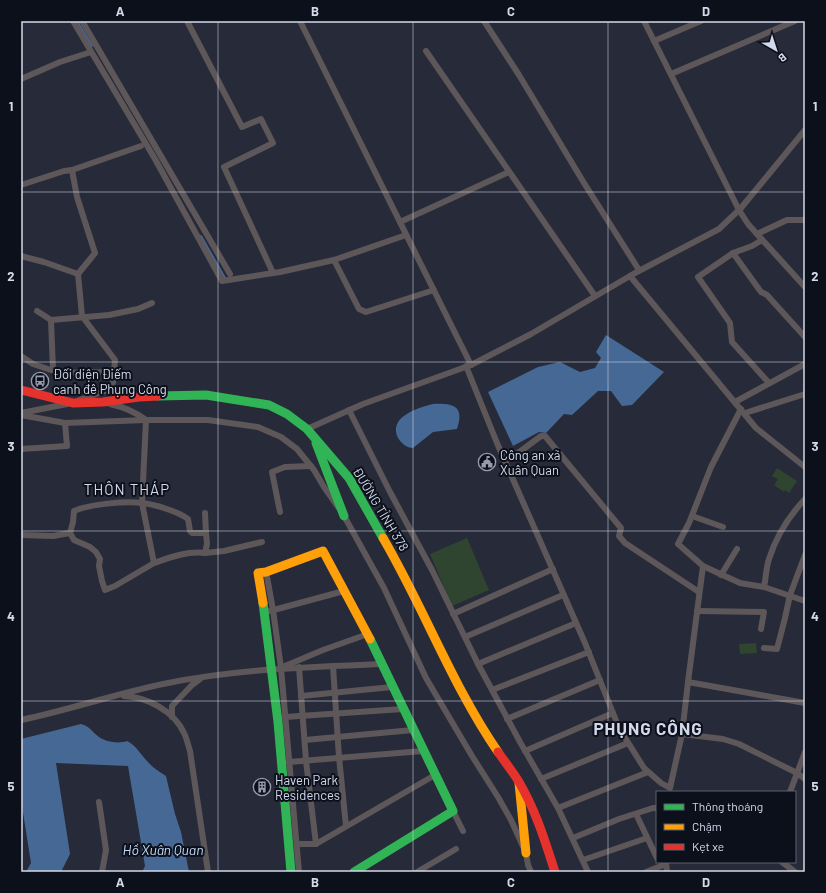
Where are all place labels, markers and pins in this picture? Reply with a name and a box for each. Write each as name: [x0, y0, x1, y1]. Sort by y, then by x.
place label: Đối diện Điếm canh đê Phụng Công: [53, 366, 167, 397]
bus stop icon: Đối diện Điếm canh đê Phụng Công: [30, 371, 50, 391]
place label: Công an xã Xuân Quan: [500, 447, 561, 478]
public building icon: Công an xã Xuân Quan: [477, 452, 497, 472]
place label: Haven Park Residences: [275, 772, 340, 803]
building icon: Haven Park Residences: [252, 777, 272, 797]

